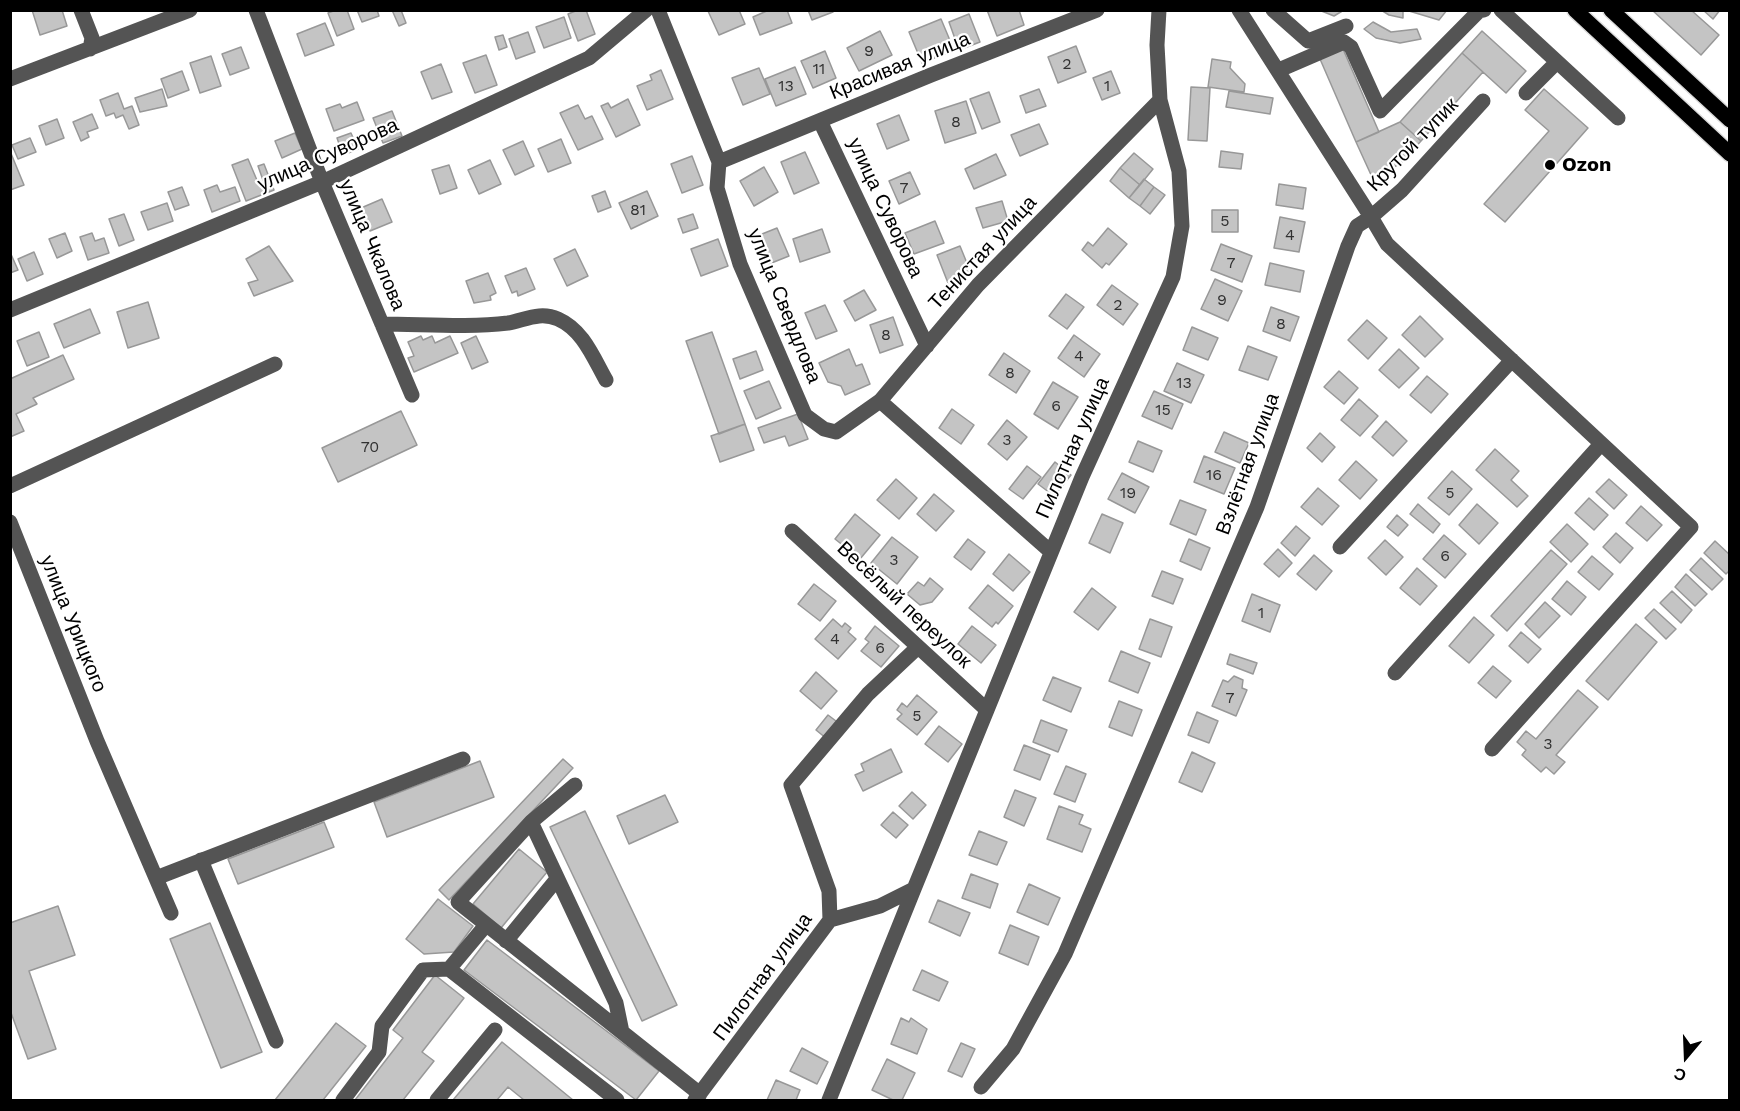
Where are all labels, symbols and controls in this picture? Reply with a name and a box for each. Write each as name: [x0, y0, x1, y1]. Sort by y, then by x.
street label: Красивая улица: [826, 27, 974, 105]
house number: 9: [864, 41, 874, 61]
house number: 2: [1062, 54, 1072, 74]
house number: 11: [813, 59, 825, 79]
house number: 13: [778, 76, 794, 96]
house number: 1: [1104, 76, 1110, 96]
street label: Крутой тупик: [1362, 93, 1464, 197]
house number: 8: [951, 112, 961, 132]
street label: улица Суворова: [254, 113, 402, 197]
street label: улица Суворова: [842, 134, 928, 282]
place label: Ozon: [1562, 153, 1611, 177]
marker: Ozon: [1543, 158, 1557, 172]
street label: улица Чкалова: [334, 176, 410, 314]
house number: 7: [900, 178, 908, 198]
street label: Тенистая улица: [924, 191, 1042, 315]
house number: 81: [630, 200, 646, 220]
house number: 5: [1220, 211, 1230, 231]
street label: улица Свердлова: [742, 225, 826, 387]
house number: 4: [1285, 225, 1295, 245]
house number: 7: [1227, 253, 1235, 273]
house number: 9: [1217, 290, 1227, 310]
house number: 2: [1113, 295, 1123, 315]
house number: 8: [1276, 314, 1286, 334]
house number: 8: [881, 325, 891, 345]
house number: 4: [1074, 346, 1084, 366]
house number: 8: [1005, 363, 1015, 383]
house number: 13: [1176, 373, 1192, 393]
street label: Пилотная улица: [1031, 374, 1115, 522]
street label: Взлётная улица: [1211, 390, 1285, 538]
house number: 6: [1051, 396, 1061, 416]
house number: 15: [1155, 400, 1171, 420]
house number: 3: [1002, 430, 1012, 450]
house number: 70: [361, 437, 379, 457]
house number: 16: [1206, 465, 1222, 485]
house number: 19: [1120, 483, 1136, 503]
house number: 5: [1445, 483, 1455, 503]
street label: Весёлый переулок: [832, 537, 976, 673]
house number: 6: [1440, 546, 1450, 566]
house number: 3: [889, 550, 899, 570]
street label: улица Урицкого: [35, 552, 111, 696]
house number: 1: [1258, 603, 1264, 623]
house number: 4: [830, 629, 840, 649]
house number: 6: [875, 638, 885, 658]
house number: 7: [1226, 688, 1234, 708]
house number: 5: [912, 706, 922, 726]
house number: 3: [1543, 734, 1553, 754]
street label: Пилотная улица: [709, 908, 817, 1046]
north arrow: [1656, 1027, 1716, 1087]
text: С: [1671, 1064, 1689, 1085]

